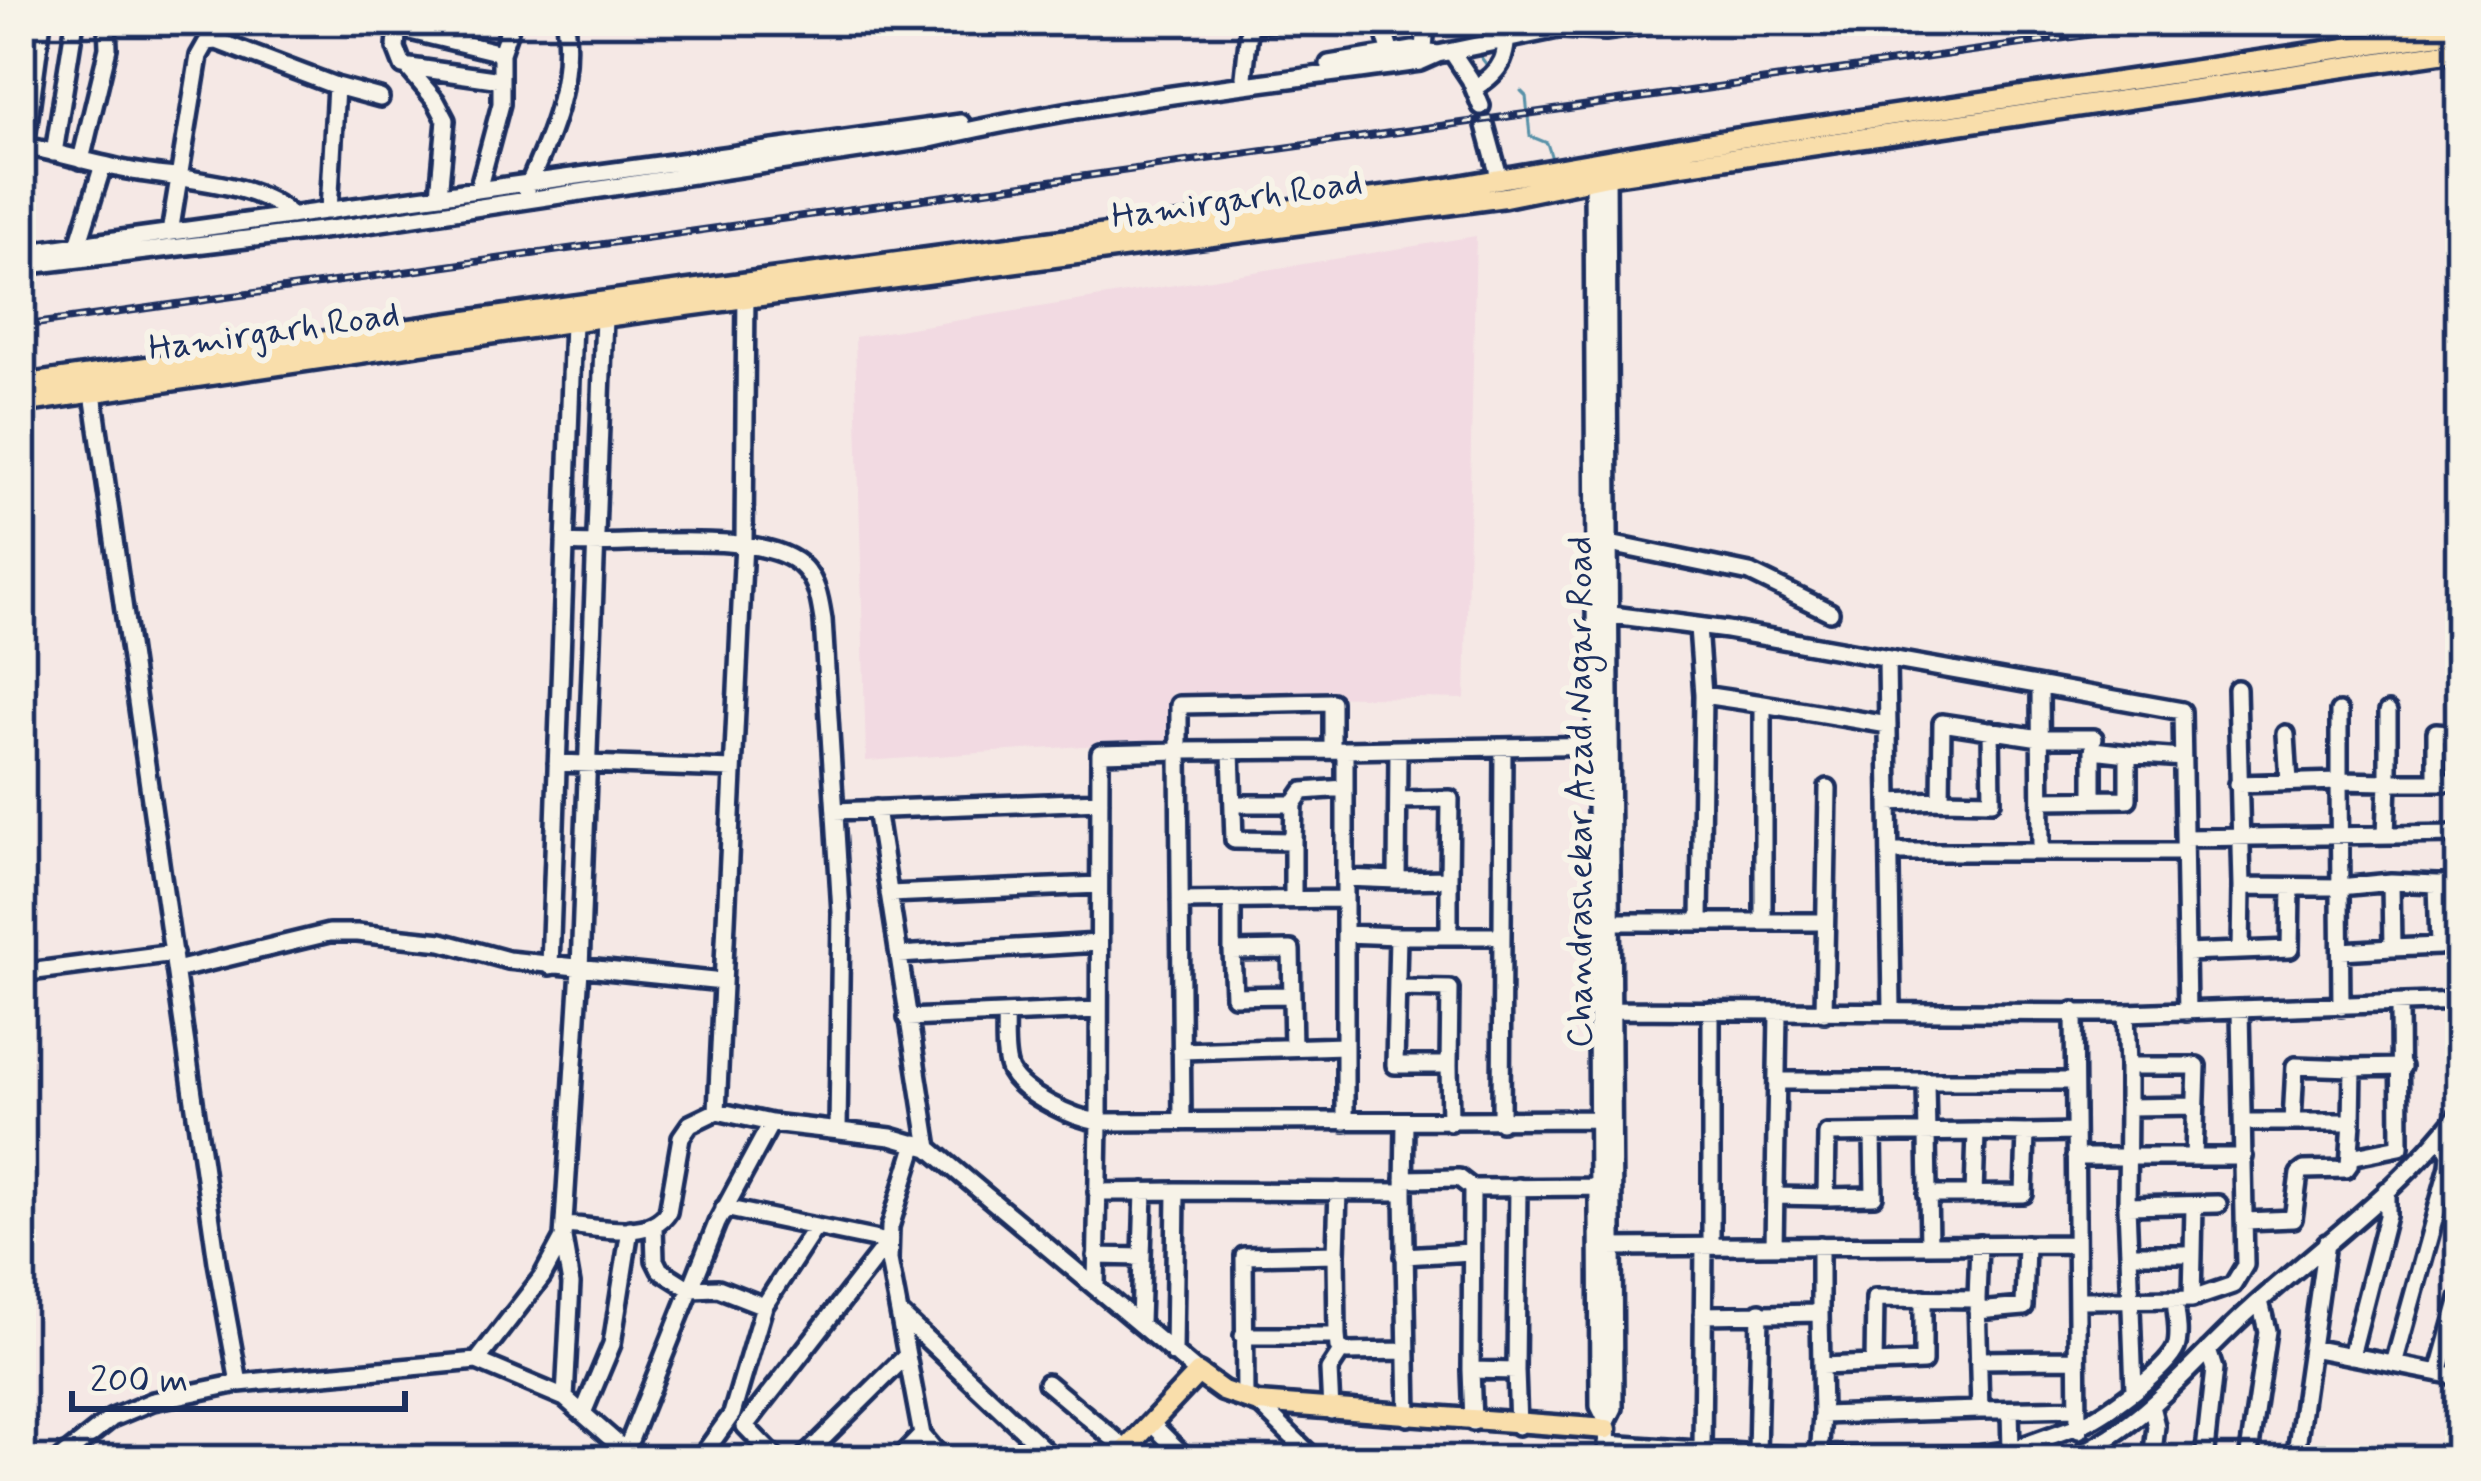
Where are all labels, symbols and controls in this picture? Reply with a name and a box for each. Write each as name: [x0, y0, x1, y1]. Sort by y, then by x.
street label: Hamirgarh Road: [1109, 160, 1365, 242]
street label: Hamirgarh Road: [146, 292, 402, 374]
street label: Chandrashekar Azad Nagar Road: [1558, 536, 1607, 1048]
scale bar: [72, 1337, 405, 1411]
text: 200 m: [90, 1358, 188, 1405]

